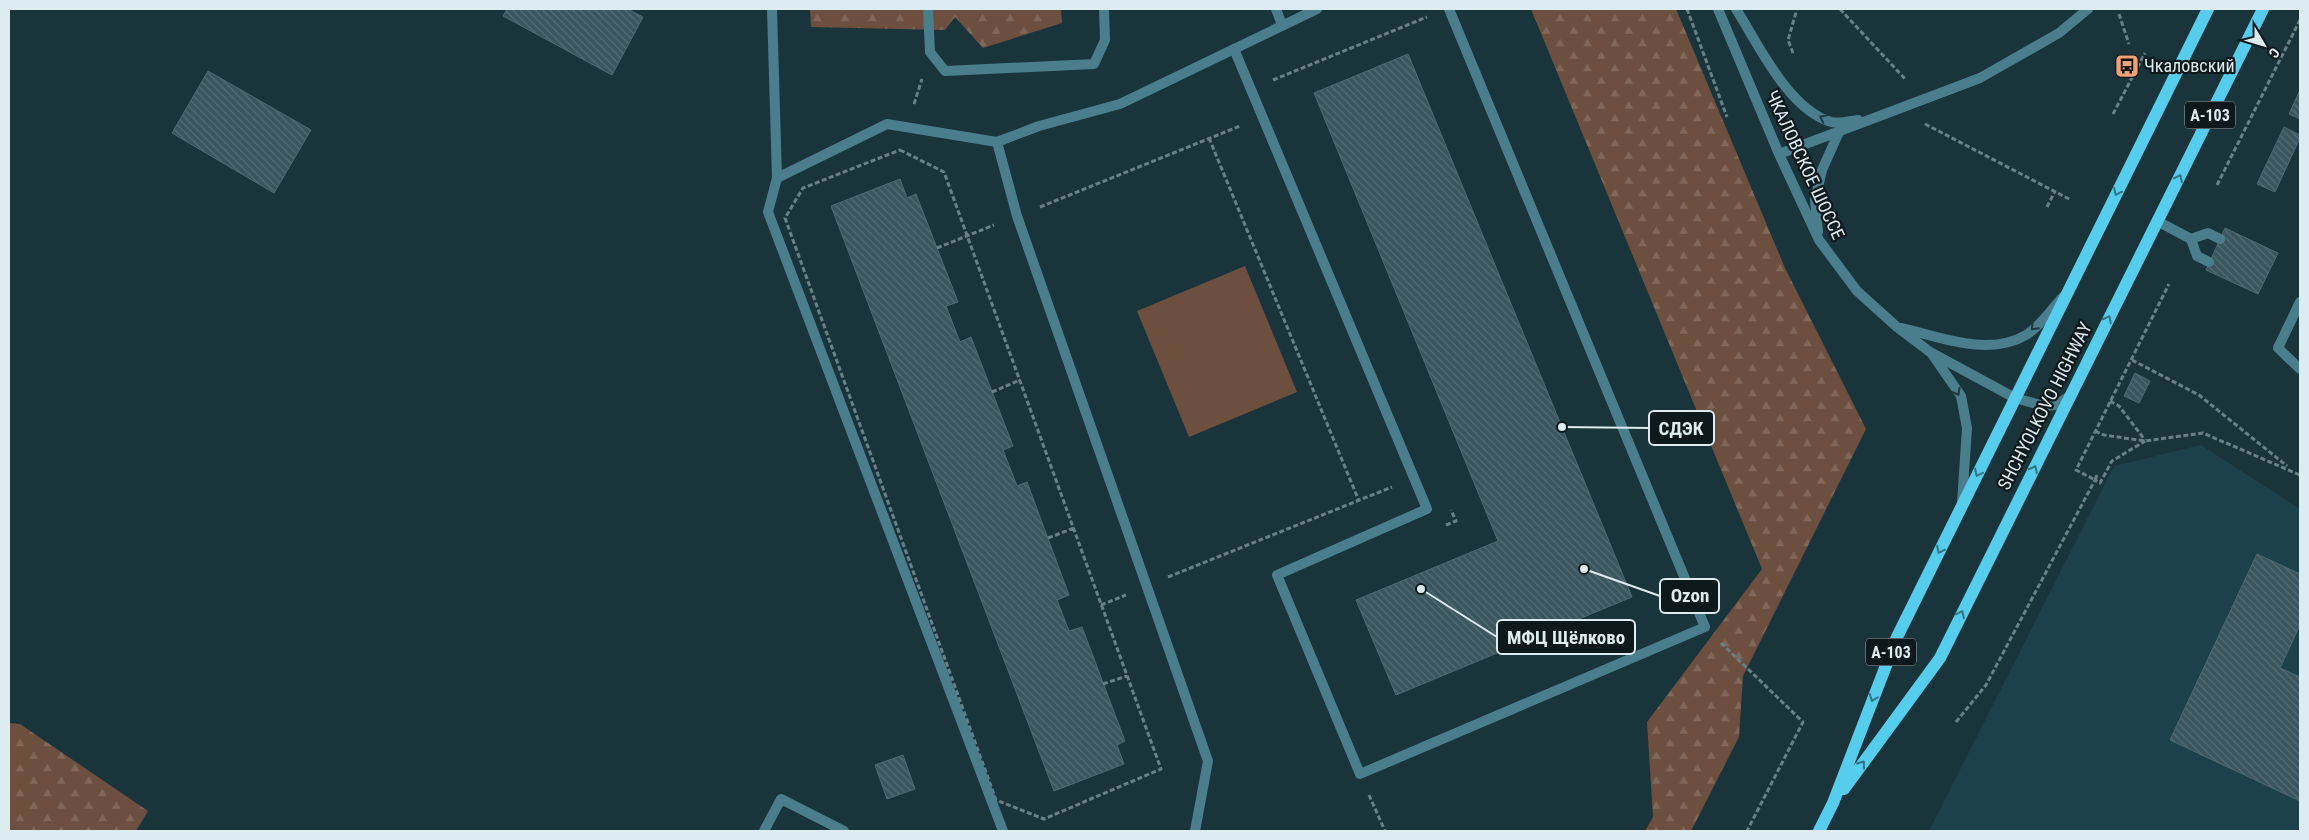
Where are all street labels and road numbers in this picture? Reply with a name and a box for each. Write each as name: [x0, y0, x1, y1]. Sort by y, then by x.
street label: ЧКАЛОВСКОЕ ШОССЕ: [1762, 87, 1849, 243]
road number: А-103: [2185, 102, 2235, 128]
street label: SHCHYOLKOVO HIGHWAY: [1993, 318, 2096, 493]
road number: А-103: [1866, 638, 1916, 666]

